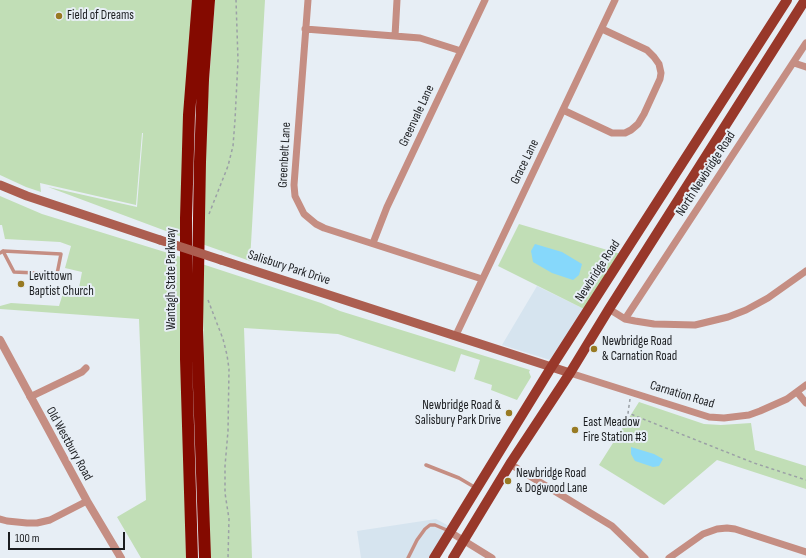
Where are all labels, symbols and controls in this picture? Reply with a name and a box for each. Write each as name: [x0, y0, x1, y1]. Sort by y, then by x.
place label: Field of Dreams: [67, 8, 134, 24]
marker: Field of Dreams: [54, 11, 64, 21]
street label: Greenvale Lane: [396, 83, 438, 149]
street label: Greenbelt Lane: [275, 122, 295, 188]
street label: North Newbridge Road: [673, 129, 739, 219]
street label: Grace Lane: [507, 137, 543, 187]
street label: Wantagh State Parkway: [164, 228, 180, 330]
street label: Newbridge Road: [572, 237, 624, 305]
street label: Salisbury Park Drive: [246, 247, 332, 289]
place label: Levittown Baptist Church: [29, 269, 94, 300]
marker: Levittown Baptist Church: [16, 279, 26, 289]
place label: Newbridge Road & Carnation Road: [602, 334, 677, 365]
marker: Newbridge Road & Carnation Road: [589, 344, 599, 354]
street label: Carnation Road: [648, 378, 716, 412]
place label: Newbridge Road & Salisbury Park Drive: [415, 398, 501, 429]
street label: Old Westbury Road: [42, 404, 96, 484]
marker: Newbridge Road & Salisbury Park Drive: [504, 408, 514, 418]
place label: East Meadow Fire Station #3: [583, 415, 647, 446]
marker: East Meadow Fire Station #3: [570, 425, 580, 435]
place label: Newbridge Road & Dogwood Lane: [516, 466, 588, 497]
marker: Newbridge Road & Dogwood Lane: [503, 476, 513, 486]
scale bar: [10, 524, 127, 550]
text: 100 m: [15, 531, 40, 546]

